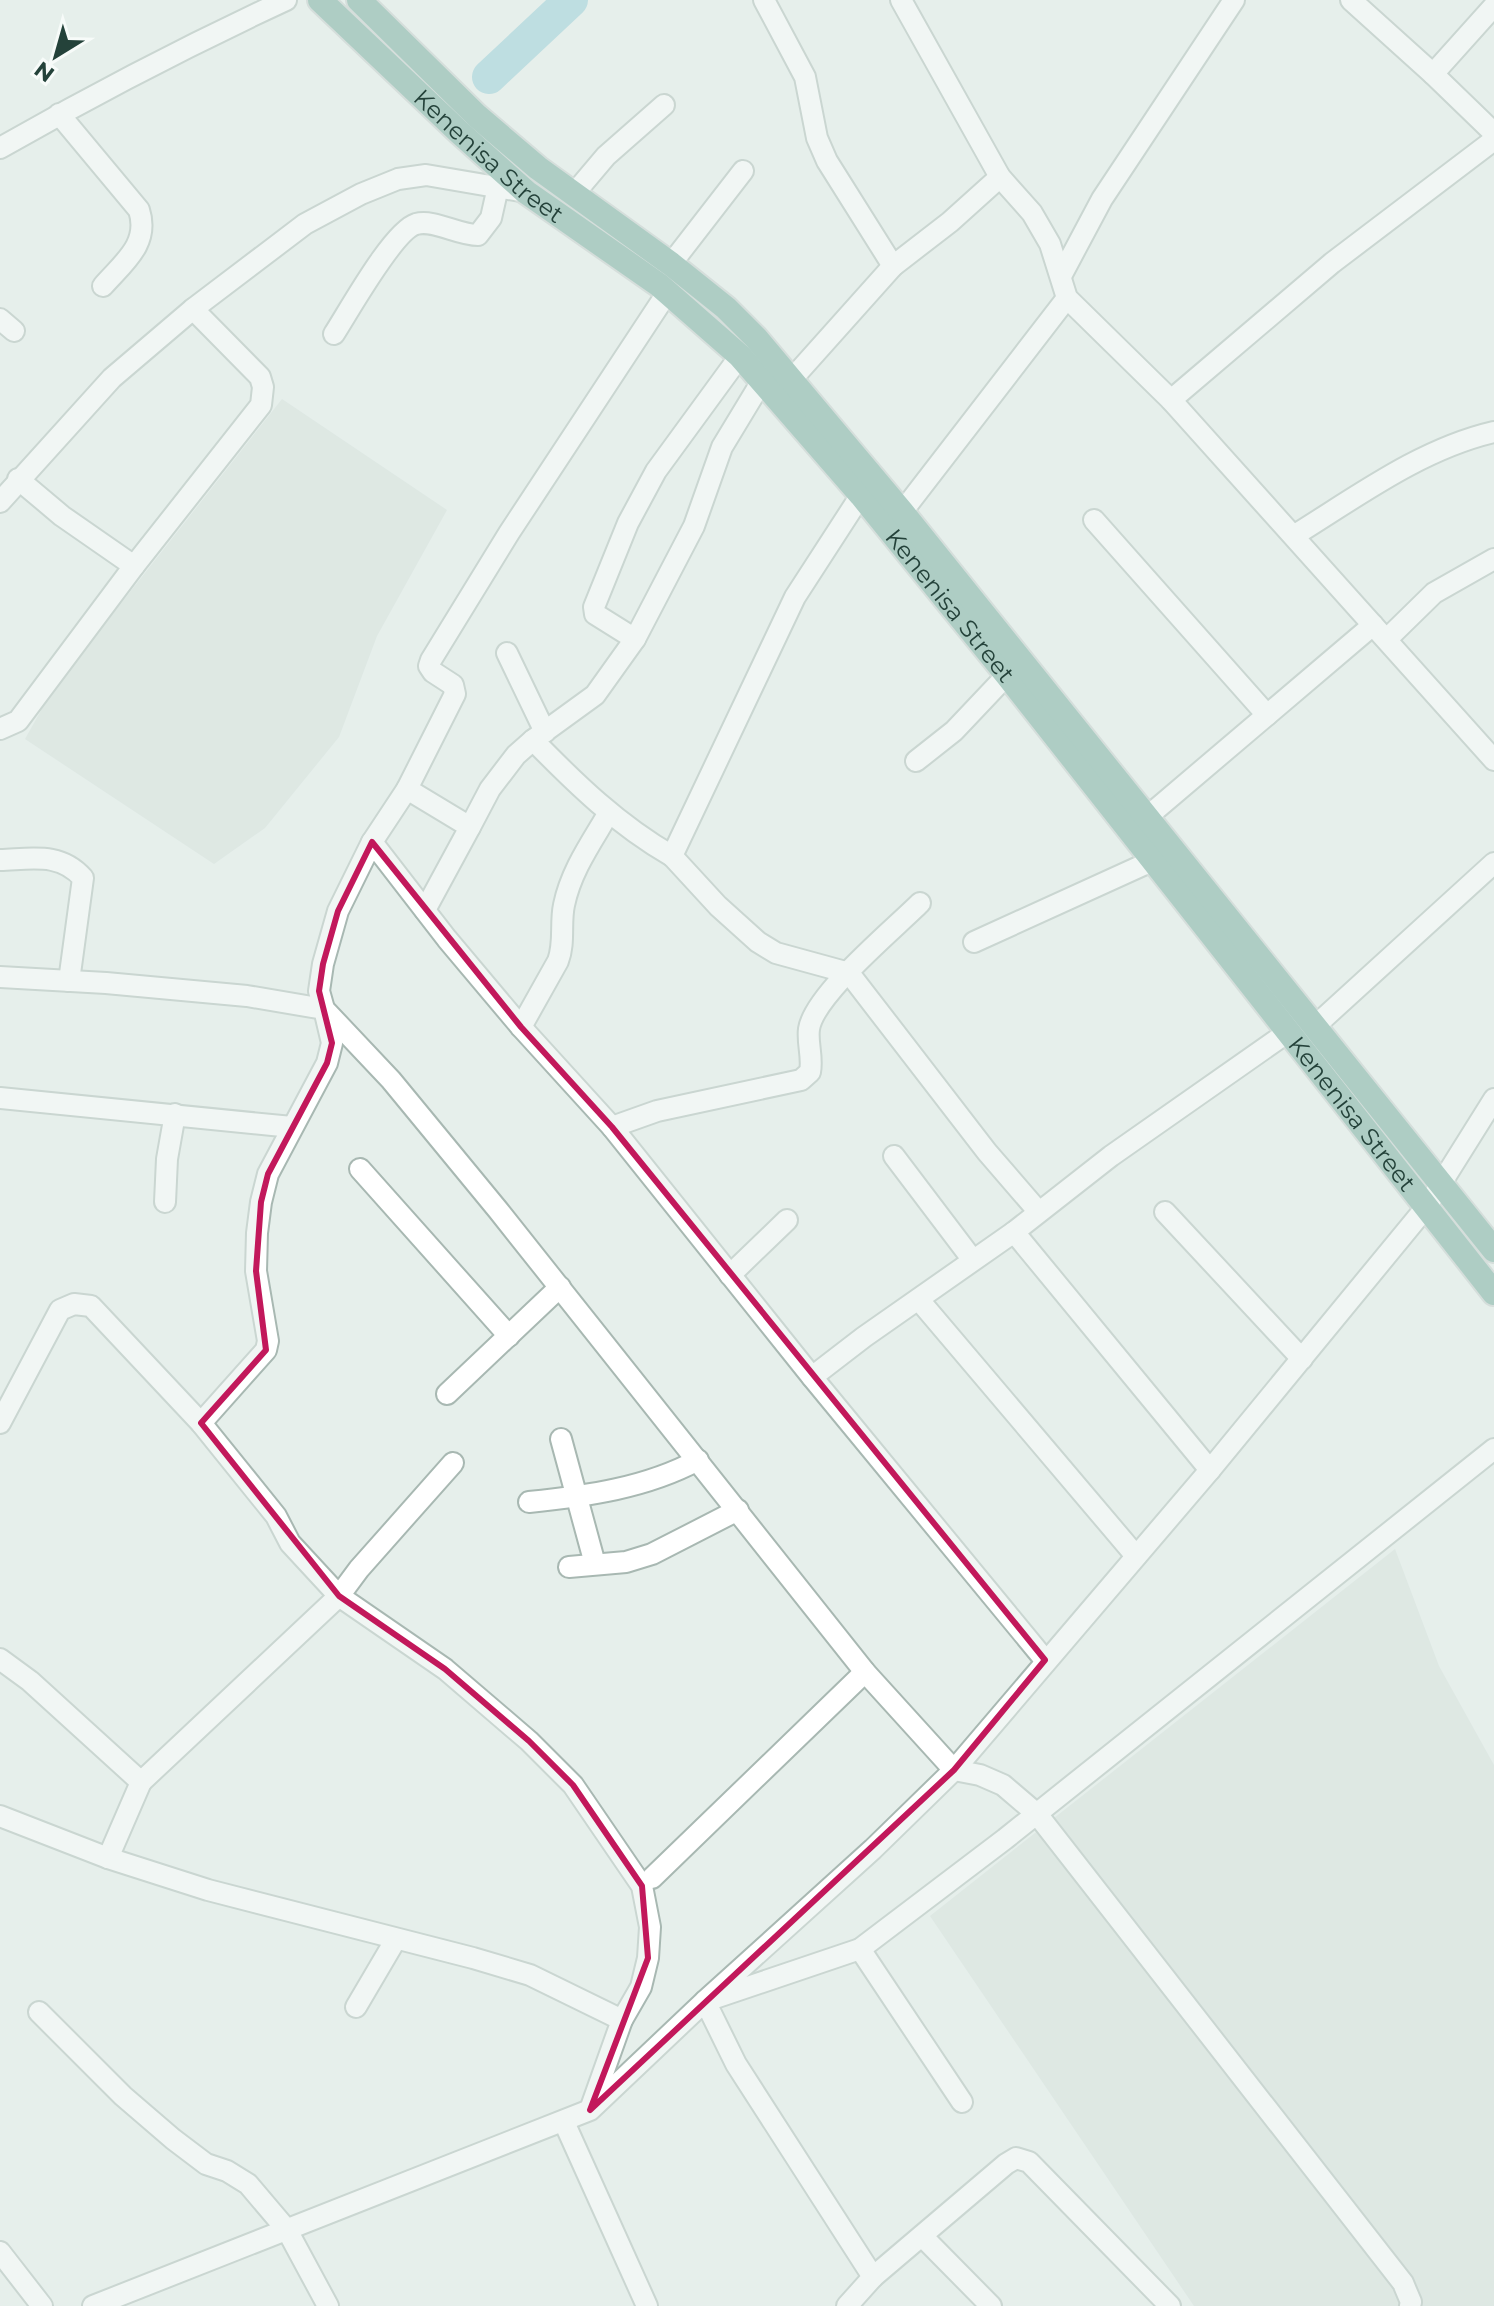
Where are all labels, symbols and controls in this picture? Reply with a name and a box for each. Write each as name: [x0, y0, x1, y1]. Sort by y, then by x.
north arrow: [16, 16, 96, 96]
text: N: [29, 55, 59, 88]
street label: Kenenisa Street: [408, 83, 570, 229]
street label: Kenenisa Street: [880, 523, 1022, 688]
street label: Kenenisa Street: [1283, 1030, 1423, 1197]

